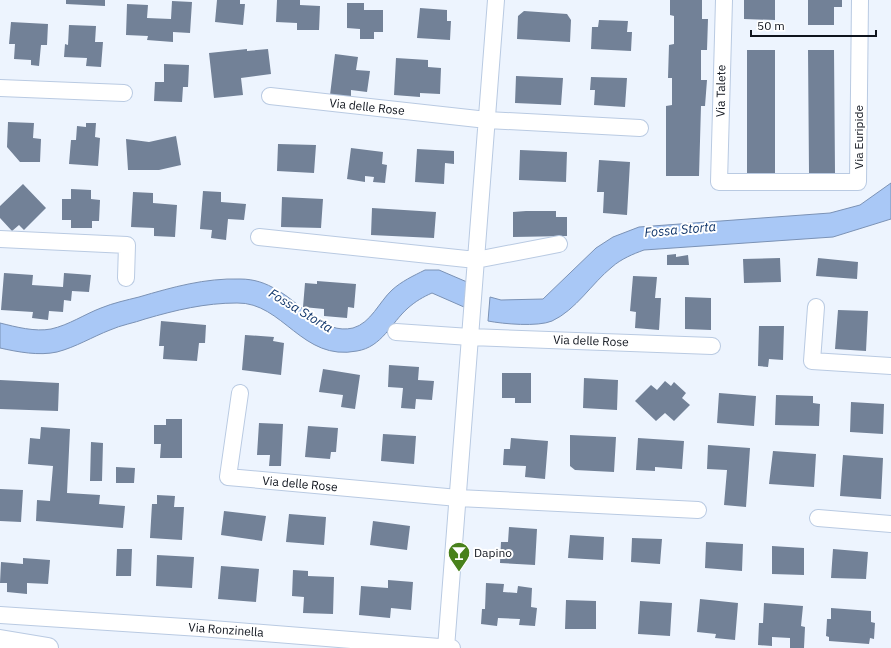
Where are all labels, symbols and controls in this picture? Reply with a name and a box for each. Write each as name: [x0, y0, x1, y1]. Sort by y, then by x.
scale bar: [751, 12, 876, 38]
text: 50 m: [757, 18, 785, 33]
street label: Via Talete: [713, 64, 728, 117]
street label: Via delle Rose: [329, 95, 406, 118]
street label: Via Euripide: [851, 104, 866, 169]
water label: Fossa Storta: [644, 218, 717, 241]
water label: Fossa Storta: [266, 285, 336, 336]
street label: Via delle Rose: [553, 332, 629, 349]
street label: Via delle Rose: [262, 473, 339, 494]
bar icon: Dapino: [446, 540, 472, 573]
place label: Dapino: [474, 545, 512, 560]
street label: Via Ronzinella: [188, 619, 265, 640]

